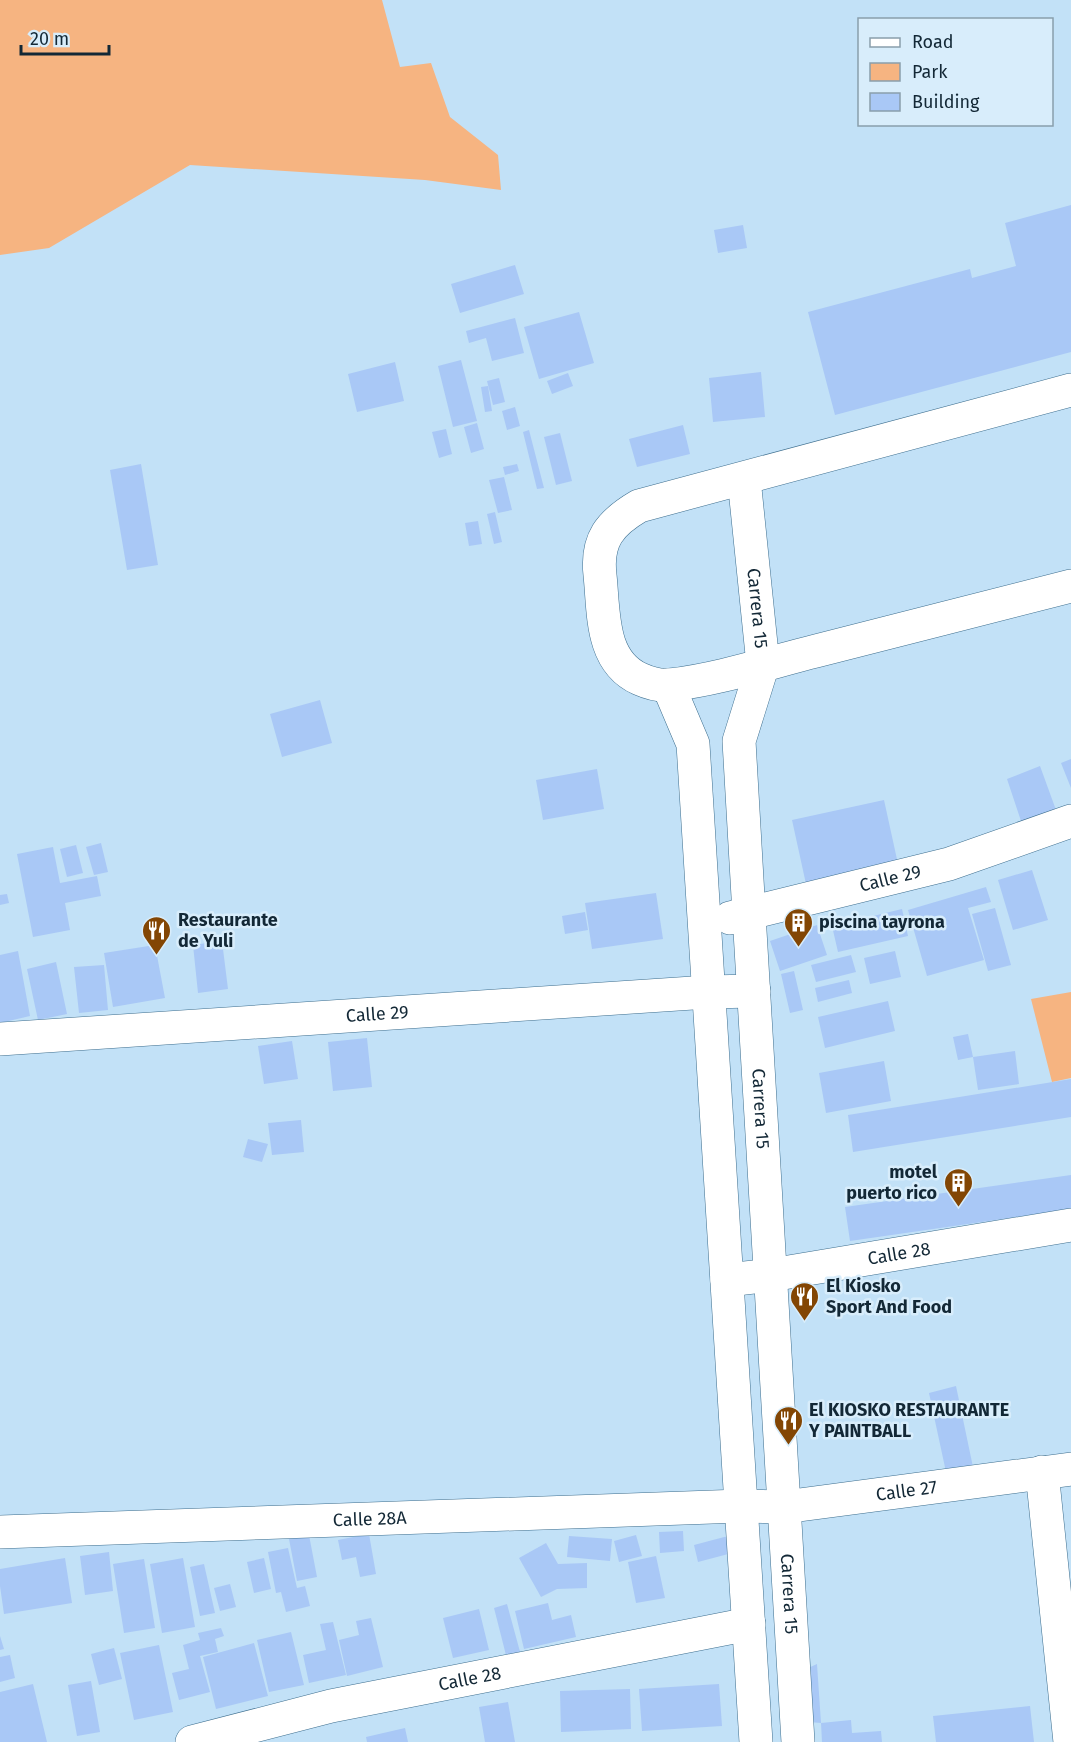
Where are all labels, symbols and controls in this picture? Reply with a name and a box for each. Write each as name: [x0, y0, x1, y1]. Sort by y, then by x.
scale bar: [21, 18, 110, 56]
legend: [858, 18, 1053, 126]
text: 20 m: [30, 28, 69, 50]
text: Road: [912, 31, 954, 53]
text: Park: [912, 61, 948, 83]
text: Building: [912, 91, 980, 113]
street label: Carrera 15: [742, 567, 772, 650]
street label: Calle 29: [857, 860, 923, 897]
building icon: piscina tayrona: [782, 906, 814, 948]
place label: Restaurante de Yuli: [178, 909, 278, 952]
place label: piscina tayrona: [819, 911, 945, 933]
restaurant icon: Restaurante de Yuli: [141, 914, 173, 956]
street label: Calle 29: [345, 1001, 409, 1027]
street label: Carrera 15: [747, 1068, 774, 1150]
place label: motel puerto rico: [846, 1161, 938, 1204]
building icon: motel puerto rico: [942, 1166, 974, 1208]
street label: Calle 28: [866, 1238, 932, 1270]
place label: El Kiosko Sport And Food: [826, 1275, 952, 1318]
restaurant icon: El Kiosko Sport And Food: [789, 1280, 821, 1322]
place label: El KIOSKO RESTAURANTE Y PAINTBALL: [808, 1399, 1009, 1442]
restaurant icon: El KIOSKO RESTAURANTE Y PAINTBALL: [772, 1404, 804, 1446]
street label: Calle 27: [875, 1476, 938, 1506]
street label: Calle 28A: [333, 1507, 408, 1531]
street label: Carrera 15: [776, 1553, 803, 1635]
street label: Calle 28: [437, 1662, 503, 1696]

